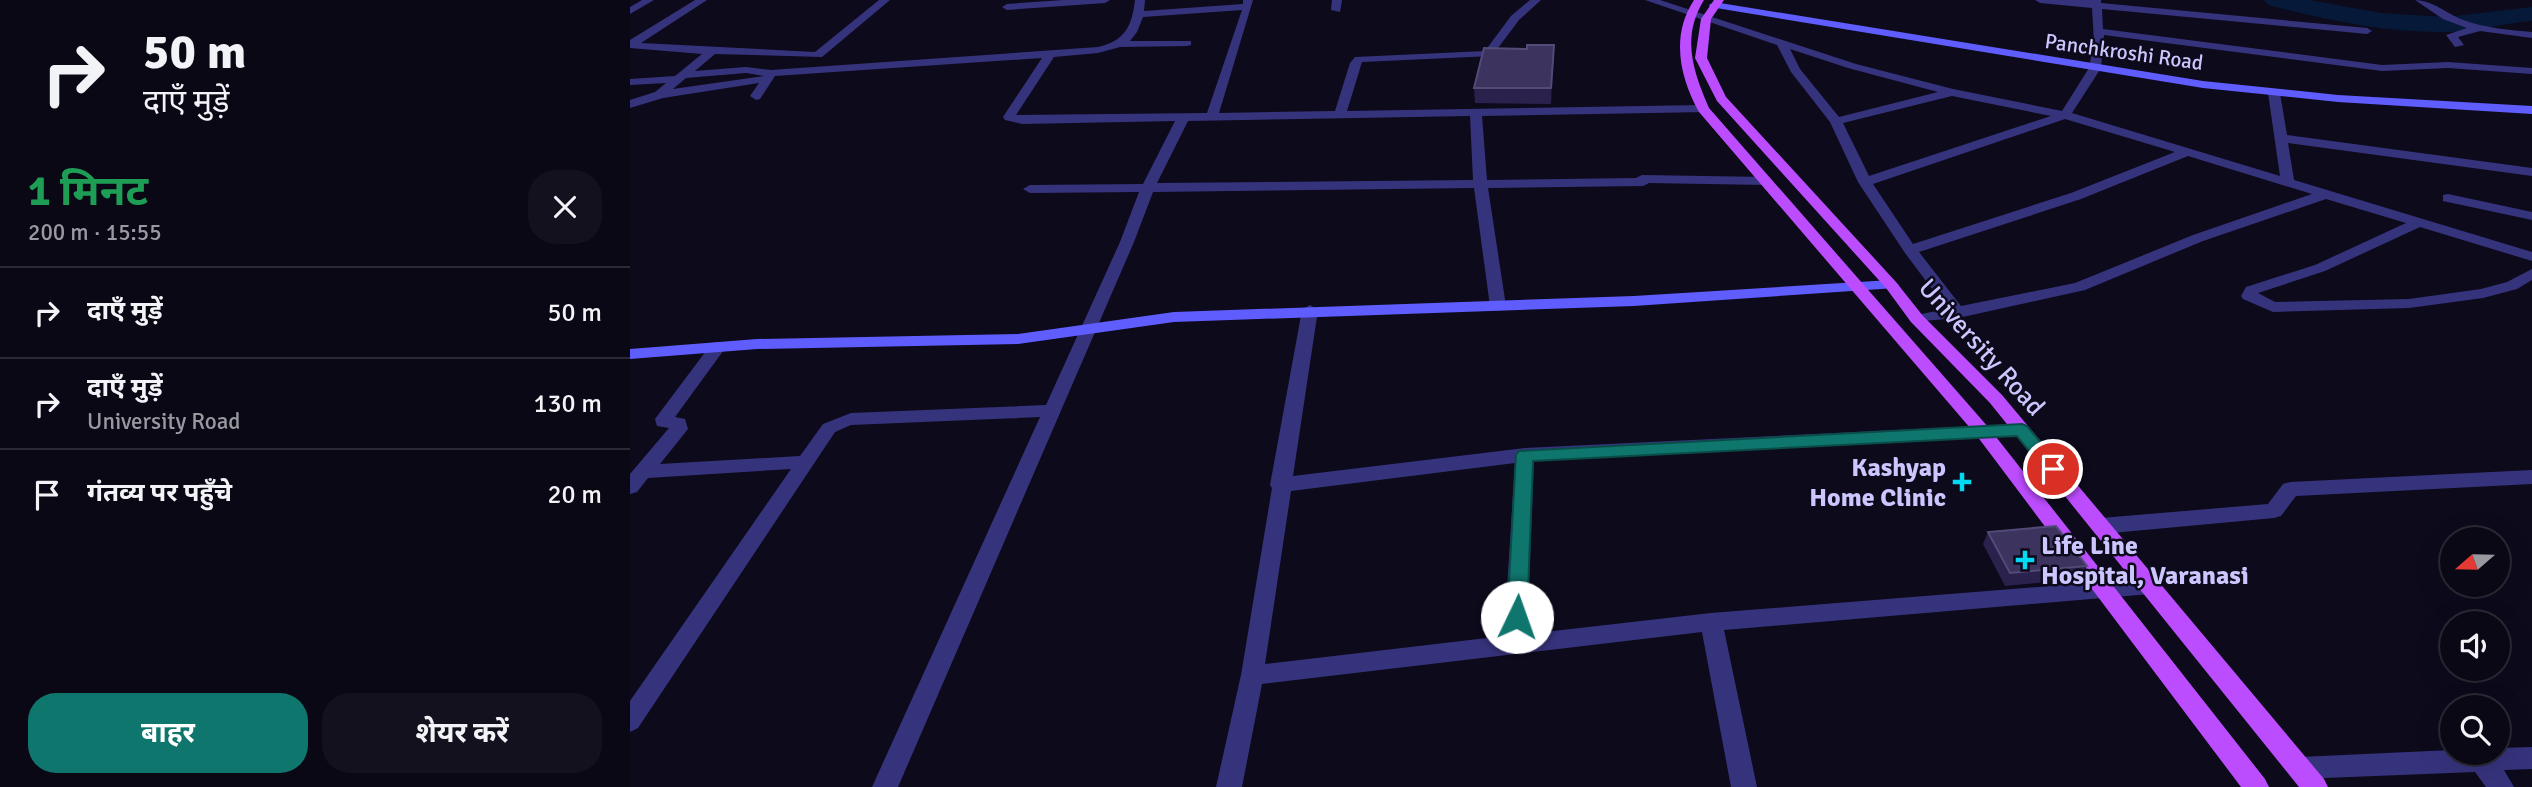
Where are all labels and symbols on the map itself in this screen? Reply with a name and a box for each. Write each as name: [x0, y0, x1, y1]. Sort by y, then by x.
street label: Panchkroshi Road: [2043, 28, 2205, 76]
street label: University Road: [1911, 272, 2051, 423]
pin: [2023, 439, 2083, 499]
place label: Kashyap Home Clinic: [1809, 452, 1946, 514]
marker: Kashyap Home Clinic: [1952, 472, 1972, 492]
north arrow: [2440, 527, 2510, 597]
place label: Life Line Hospital, Varanasi: [2041, 530, 2249, 592]
marker: Life Line Hospital, Varanasi: [2015, 550, 2035, 570]
position arrow: [1480, 580, 1554, 654]

